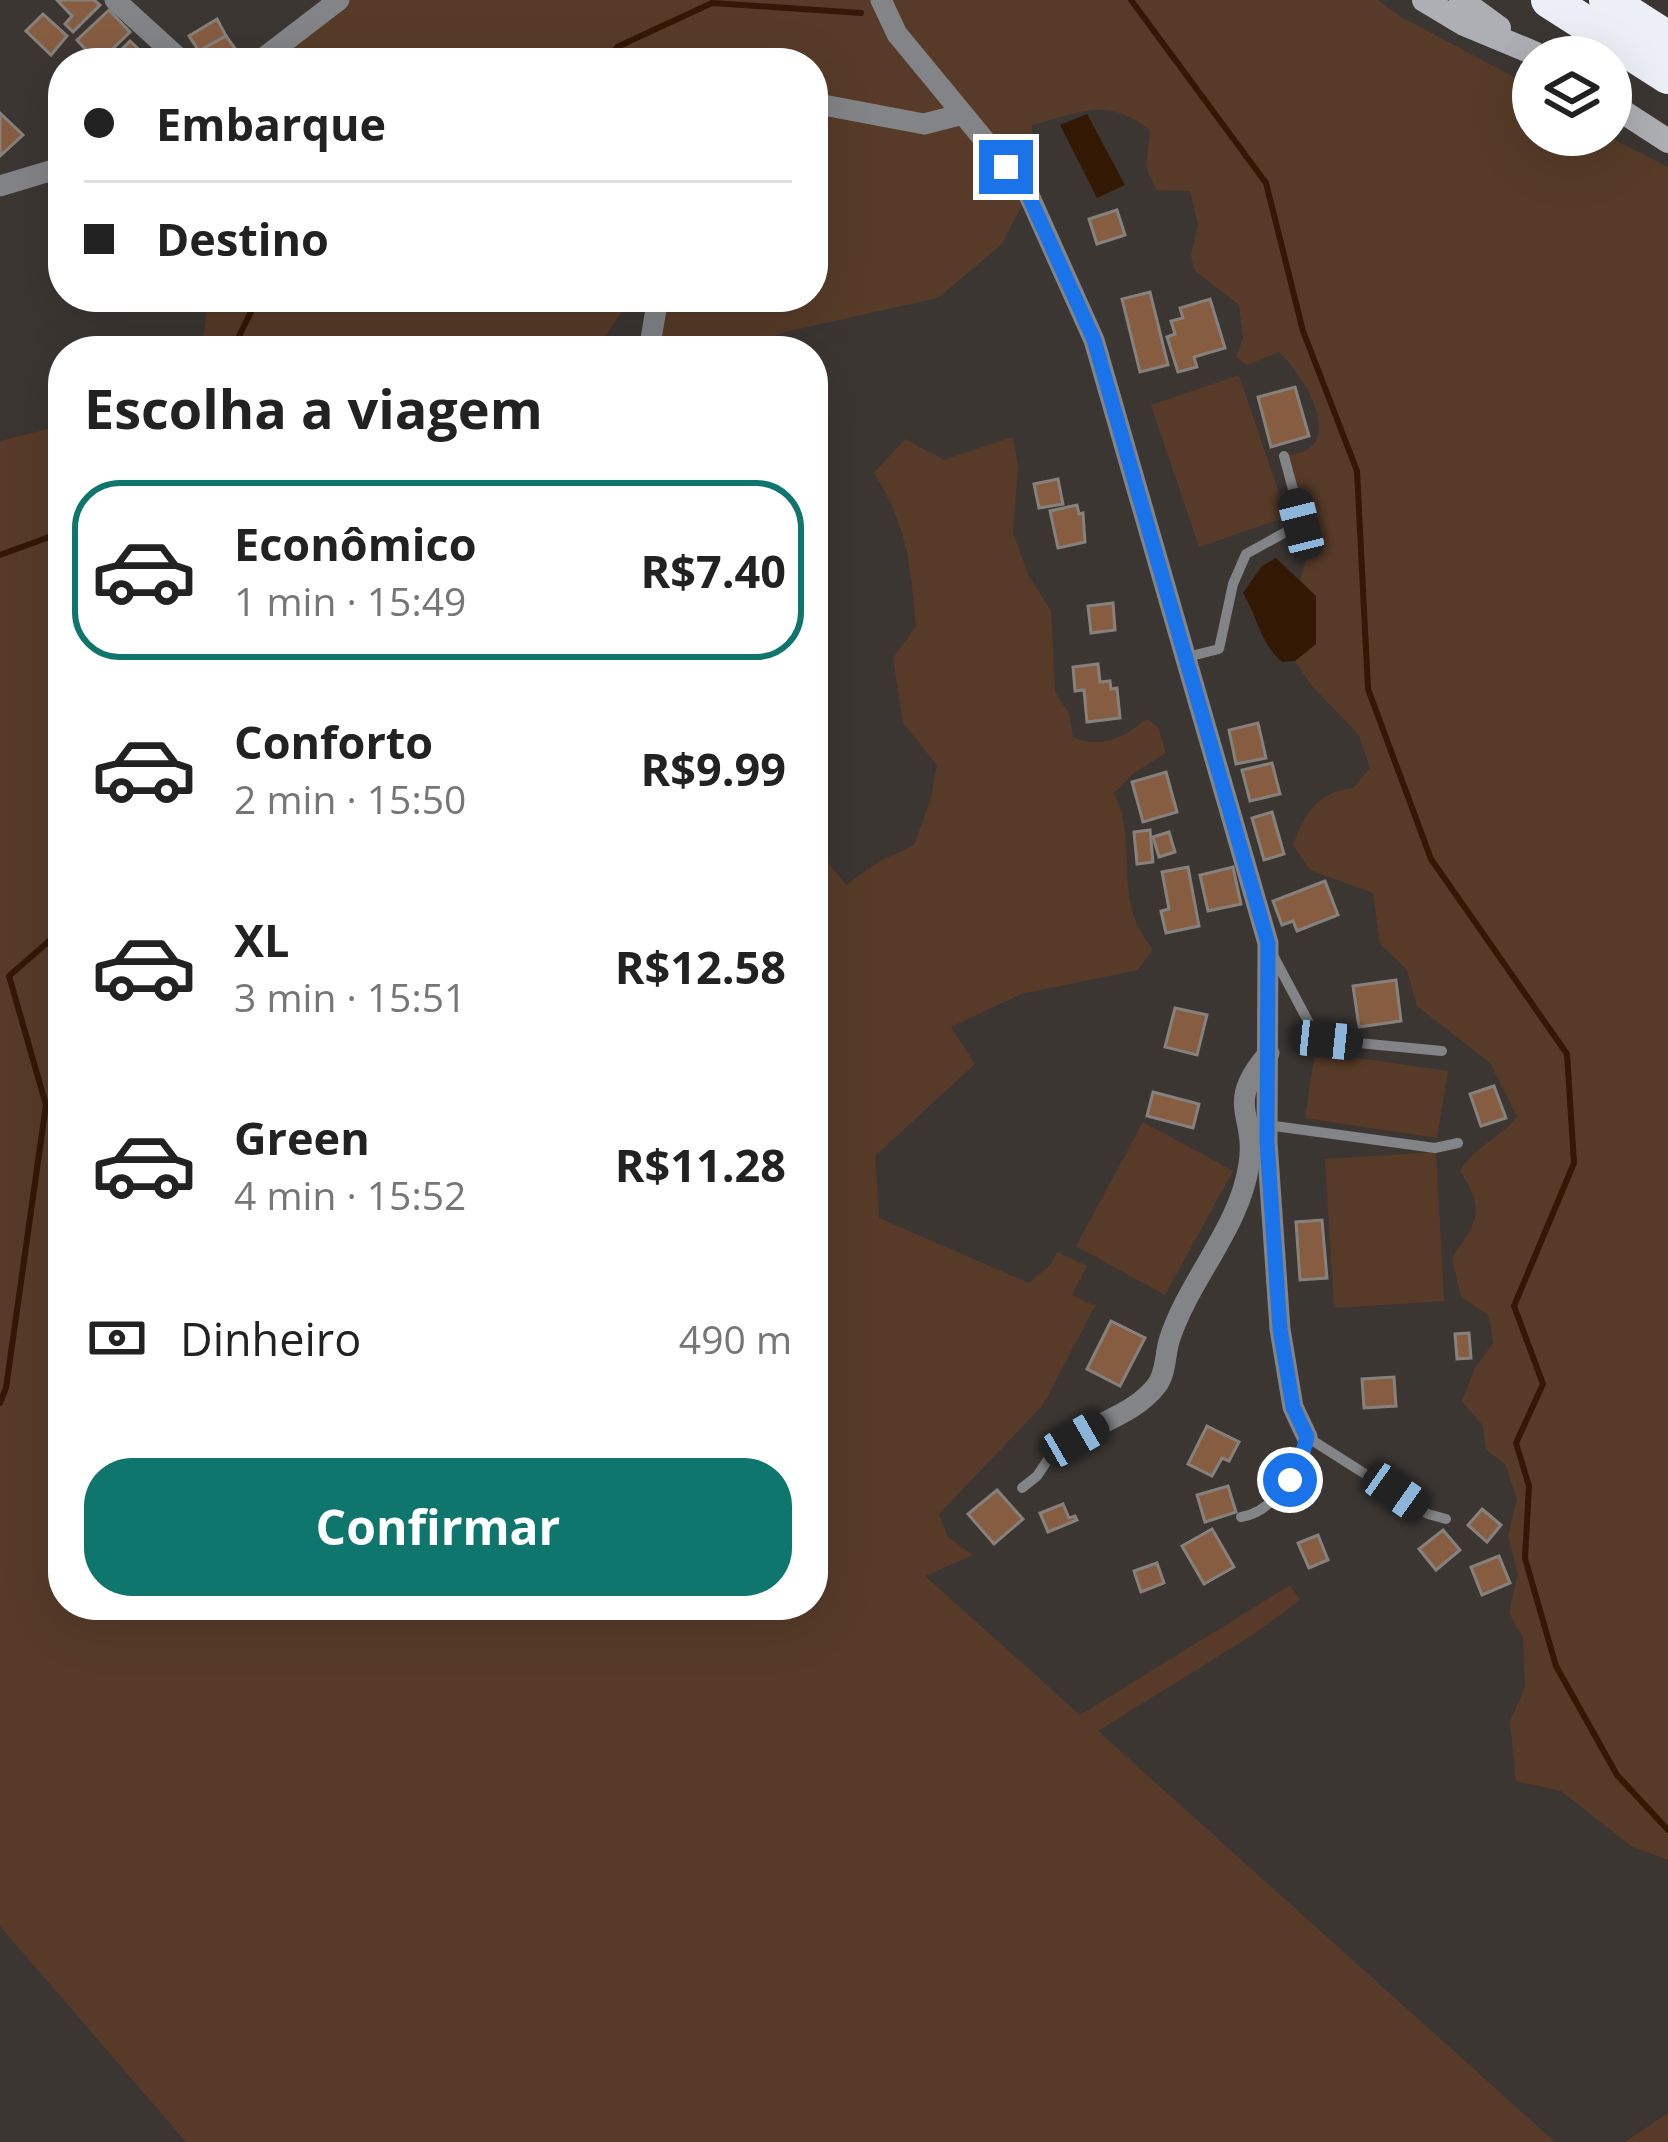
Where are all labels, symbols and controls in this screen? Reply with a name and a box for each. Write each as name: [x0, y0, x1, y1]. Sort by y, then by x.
map controls: [1512, 36, 1632, 156]
button: layers: [1512, 36, 1632, 156]
text: Embarque: [156, 93, 386, 154]
route end: [979, 140, 1033, 194]
text: Destino: [156, 208, 329, 269]
text: Escolha a viagem: [84, 371, 543, 445]
car: [1275, 485, 1327, 563]
text: Econômico: [234, 513, 477, 574]
icon: car: [90, 516, 198, 624]
text: R$7.40: [641, 540, 786, 601]
text: 1 min · 15:49: [234, 574, 466, 627]
text: Conforto: [234, 711, 433, 772]
icon: car: [90, 714, 198, 822]
text: R$9.99: [641, 738, 786, 799]
text: 2 min · 15:50: [234, 772, 466, 825]
text: XL: [234, 909, 289, 970]
icon: car: [90, 912, 198, 1020]
text: R$12.58: [615, 936, 786, 997]
text: 3 min · 15:51: [234, 970, 466, 1023]
car: [1289, 1018, 1365, 1062]
text: Green: [234, 1107, 370, 1168]
icon: car: [90, 1110, 198, 1218]
text: R$11.28: [615, 1134, 786, 1195]
text: 4 min · 15:52: [234, 1168, 466, 1221]
icon: cash: [84, 1305, 150, 1371]
text: Dinheiro: [180, 1308, 361, 1369]
text: 490 m: [679, 1312, 792, 1365]
car: [1035, 1405, 1115, 1473]
route start: [1263, 1453, 1317, 1507]
car: [1356, 1457, 1436, 1527]
button: Confirmar: [84, 1458, 792, 1596]

